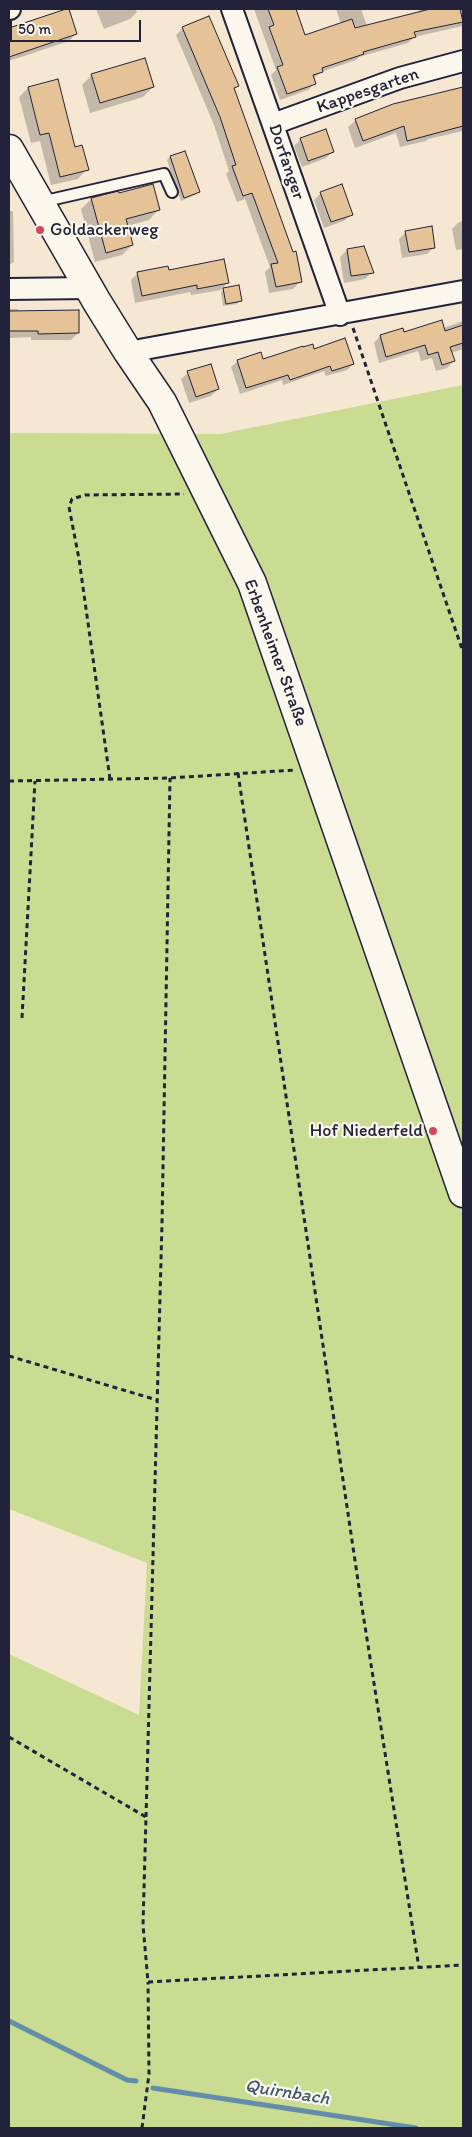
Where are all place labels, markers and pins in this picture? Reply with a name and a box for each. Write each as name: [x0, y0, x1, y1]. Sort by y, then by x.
place label: Goldackerweg: [50, 219, 159, 241]
marker: Goldackerweg: [34, 224, 46, 236]
place label: Hof Niederfeld: [310, 1120, 423, 1142]
marker: Hof Niederfeld: [427, 1125, 439, 1137]

